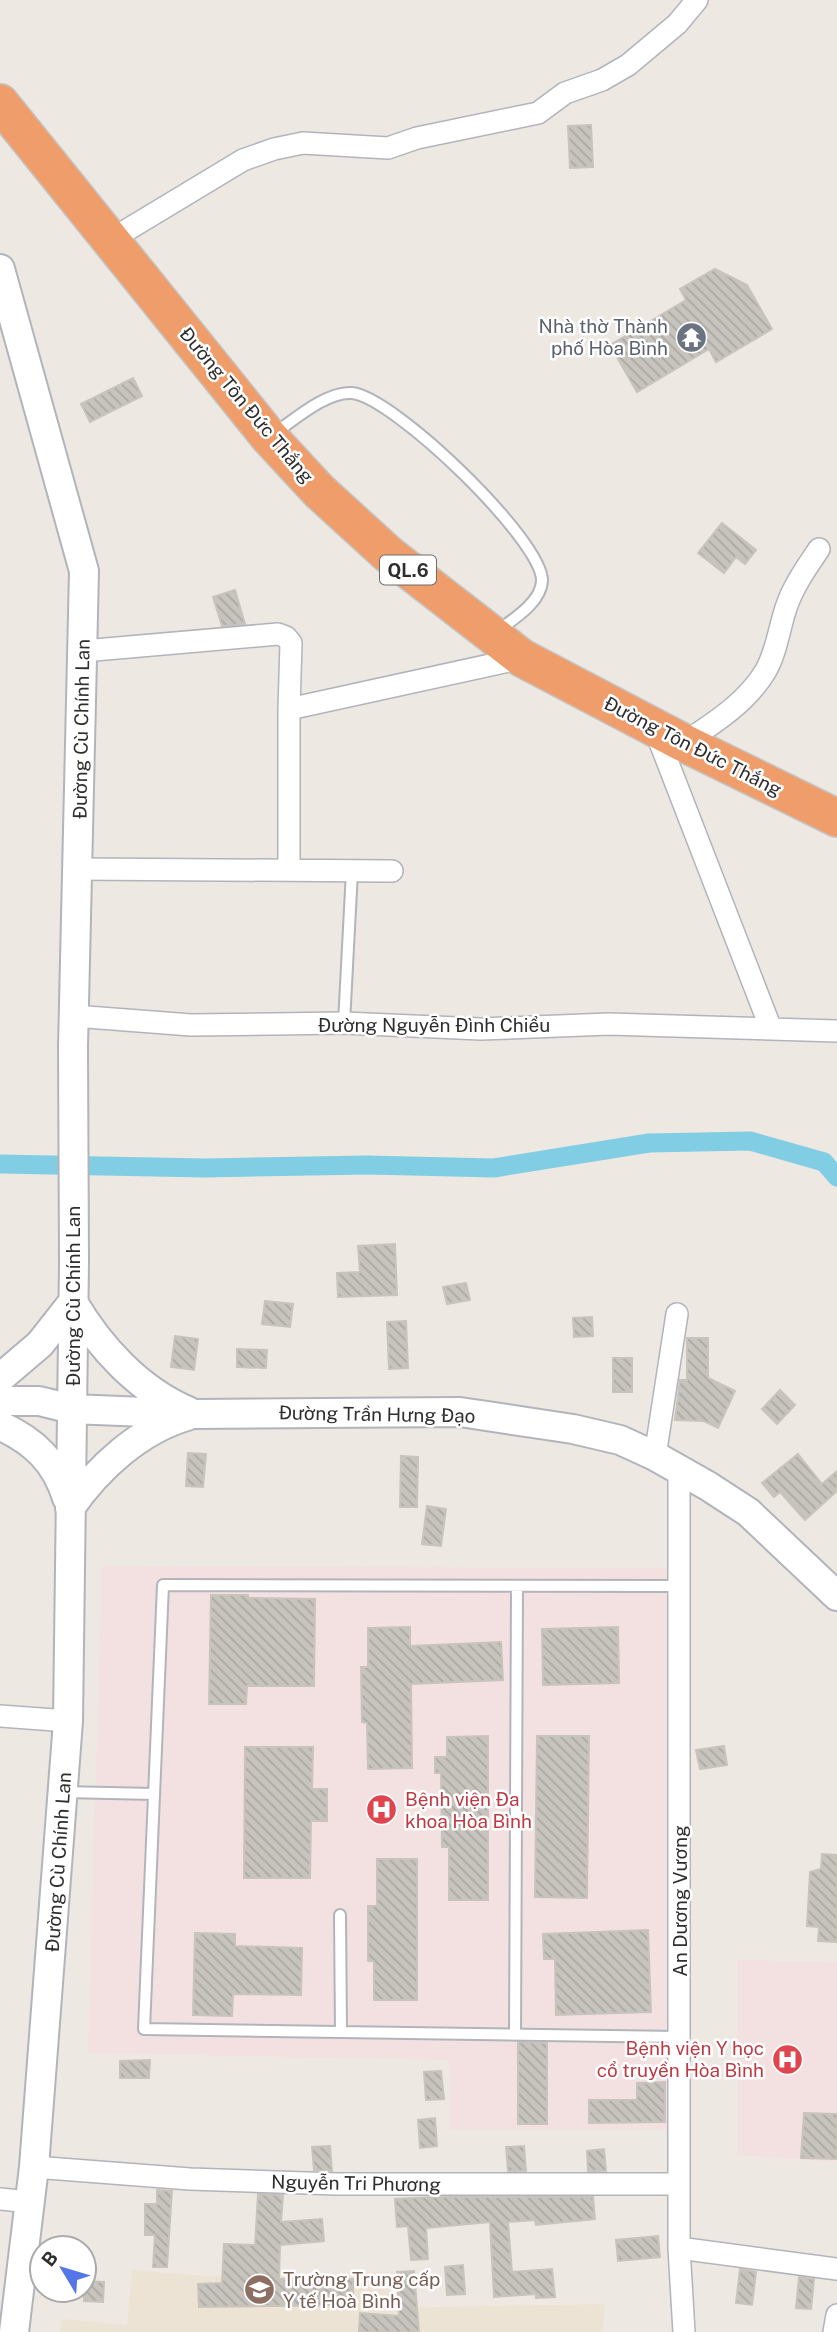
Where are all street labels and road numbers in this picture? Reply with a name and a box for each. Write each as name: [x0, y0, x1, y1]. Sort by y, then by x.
street label: Đường Tôn Đức Thắng: [175, 323, 319, 487]
road number: QL.6: [380, 556, 436, 584]
street label: Đường Cù Chính Lan: [68, 639, 94, 819]
street label: Đường Tôn Đức Thắng: [601, 692, 786, 800]
street label: Đường Nguyễn Đình Chiểu: [318, 1014, 550, 1036]
street label: Đường Cù Chính Lan: [62, 1206, 84, 1386]
street label: Đường Trần Hưng Đạo: [278, 1401, 476, 1427]
street label: Đường Cù Chính Lan: [41, 1771, 75, 1953]
street label: An Dương Vương: [669, 1825, 691, 1977]
street label: Nguyễn Tri Phương: [271, 2171, 441, 2195]

